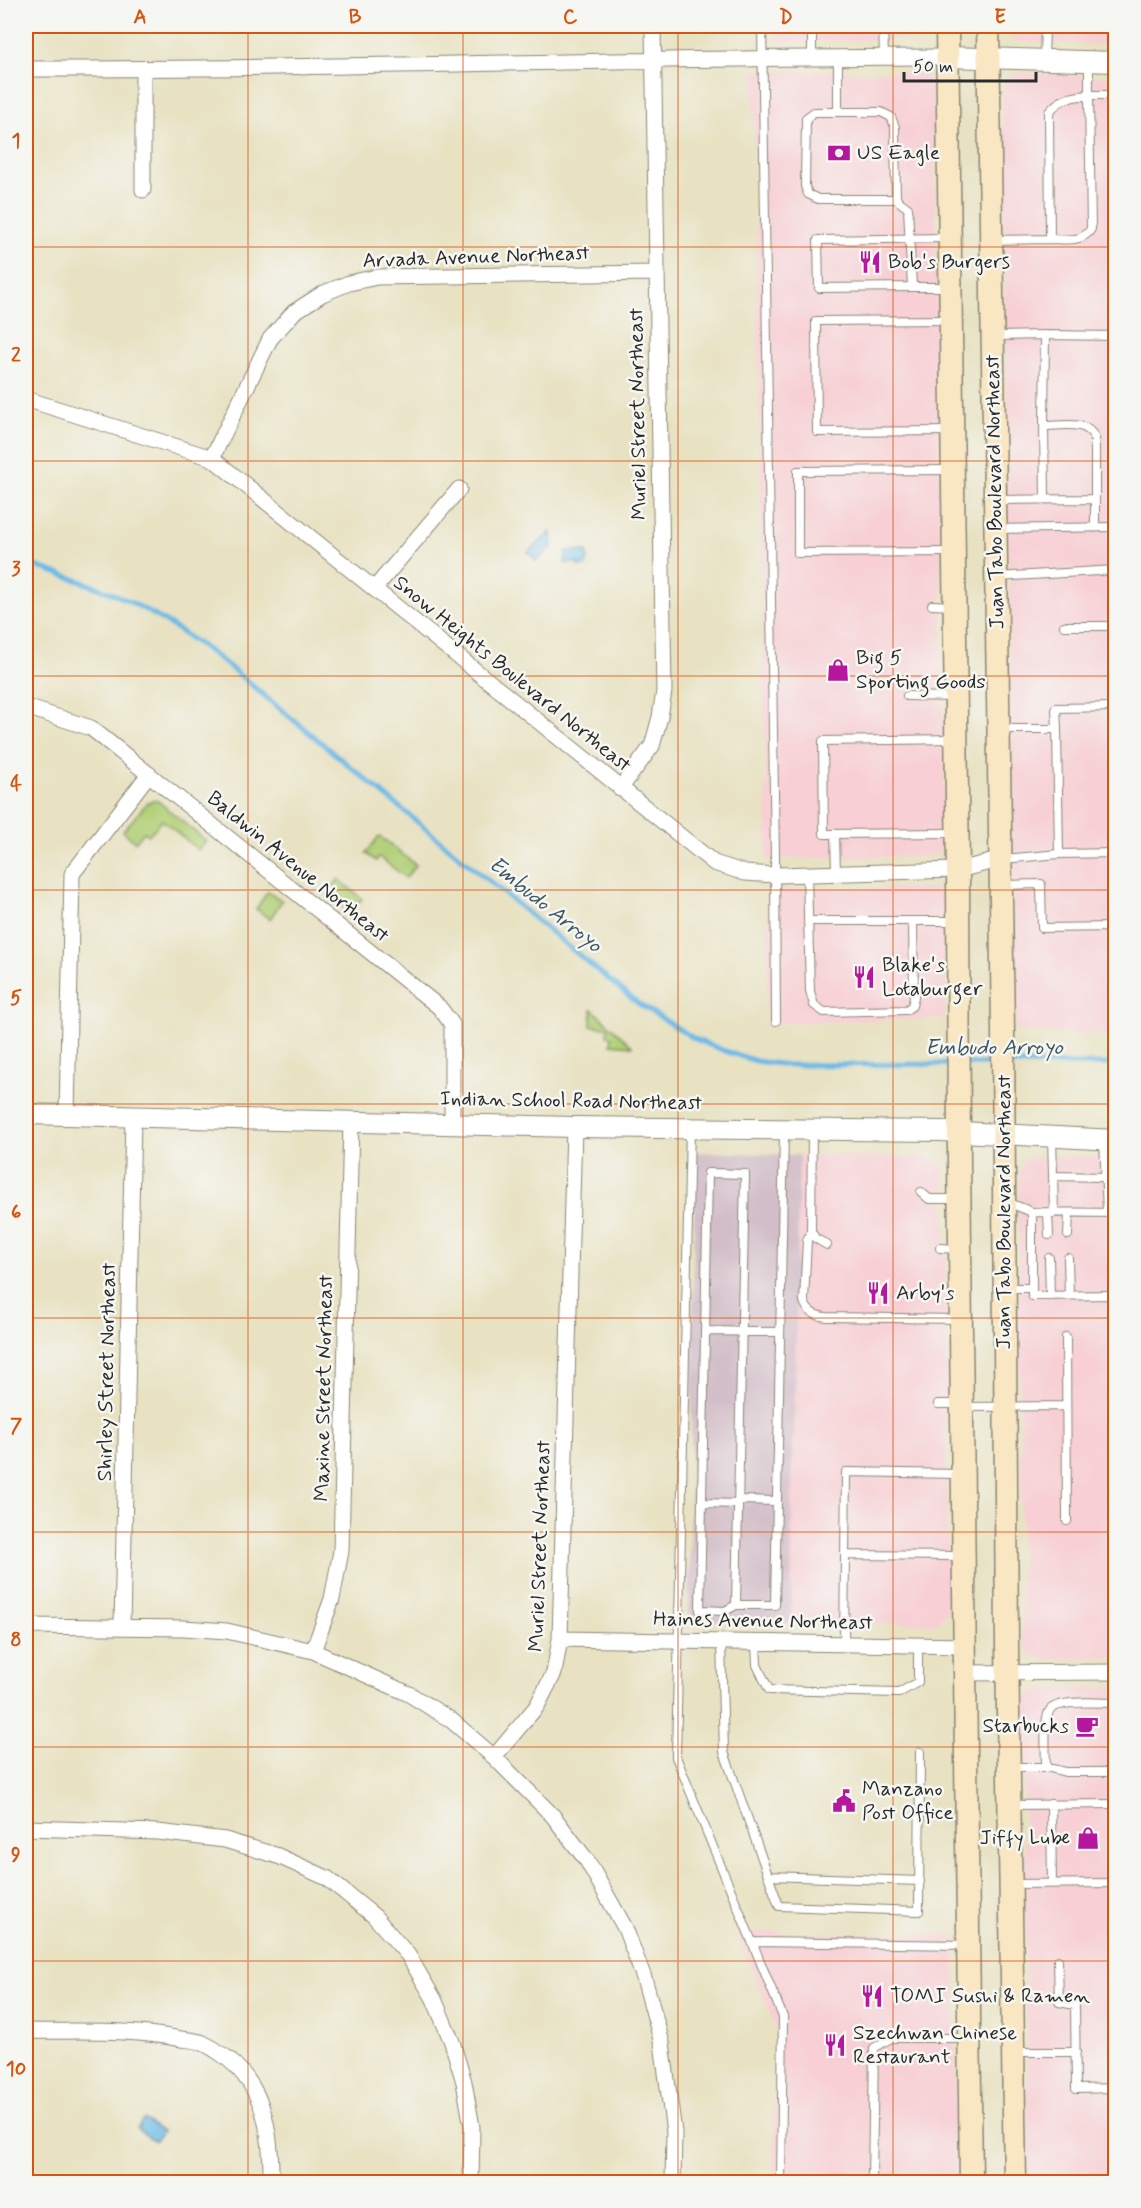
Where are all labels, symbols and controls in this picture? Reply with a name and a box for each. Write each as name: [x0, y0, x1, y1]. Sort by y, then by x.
text: A: [133, 4, 147, 31]
text: B: [349, 4, 362, 31]
text: C: [563, 4, 578, 31]
text: D: [779, 4, 793, 31]
text: E: [994, 4, 1006, 31]
scale bar: [904, 45, 1036, 83]
text: 50 m: [913, 55, 953, 79]
text: 1: [12, 128, 20, 155]
place label: US Eagle: [857, 139, 940, 167]
bank icon: US Eagle: [826, 140, 852, 166]
street label: Arvada Avenue Northeast: [362, 239, 590, 275]
place label: Bob's Burgers: [888, 248, 1010, 276]
restaurant icon: Bob's Burgers: [857, 249, 883, 275]
street label: Muriel Street Northeast: [622, 307, 654, 520]
text: 2: [11, 342, 21, 369]
street label: Juan Tabo Boulevard Northeast: [979, 354, 1011, 630]
text: 3: [11, 556, 21, 583]
street label: Snow Heights Boulevard Northeast: [387, 569, 637, 779]
place label: Big 5 Sporting Goods: [856, 644, 986, 698]
shop icon: Big 5 Sporting Goods: [825, 657, 851, 683]
text: 4: [10, 771, 22, 798]
street label: Baldwin Avenue Northeast: [201, 785, 395, 950]
water label: Embudo Arroyo: [483, 851, 608, 960]
place label: Blake's Lotaburger: [882, 951, 983, 1005]
restaurant icon: Blake's Lotaburger: [851, 964, 877, 990]
text: 5: [10, 985, 22, 1012]
water label: Embudo Arroyo: [925, 1034, 1064, 1062]
street label: Juan Tabo Boulevard Northeast: [990, 1074, 1018, 1349]
street label: Indian School Road Northeast: [440, 1085, 703, 1117]
text: 6: [11, 1199, 21, 1226]
street label: Shirley Street Northeast: [91, 1262, 123, 1482]
street label: Maxine Street Northeast: [308, 1274, 340, 1502]
place label: Arby's: [896, 1279, 955, 1307]
restaurant icon: Arby's: [865, 1280, 891, 1306]
text: 7: [10, 1413, 22, 1440]
street label: Muriel Street Northeast: [522, 1439, 558, 1653]
street label: Haines Avenue Northeast: [653, 1605, 874, 1637]
text: 8: [10, 1627, 22, 1654]
place label: Starbucks: [982, 1712, 1069, 1740]
cafe icon: Starbucks: [1074, 1713, 1100, 1739]
place label: Manzano Post Office: [862, 1775, 954, 1827]
public building icon: Manzano Post Office: [831, 1788, 857, 1814]
place label: Jiffy Lube: [979, 1824, 1070, 1852]
shop icon: Jiffy Lube: [1075, 1825, 1101, 1851]
text: 9: [11, 1842, 21, 1869]
place label: TOMI Sushi & Ramen: [890, 1982, 1090, 2010]
restaurant icon: TOMI Sushi & Ramen: [859, 1983, 885, 2009]
place label: Szechwan Chinese Restaurant: [853, 2019, 1017, 2071]
restaurant icon: Szechwan Chinese Restaurant: [822, 2032, 848, 2058]
text: 10: [6, 2056, 26, 2083]

